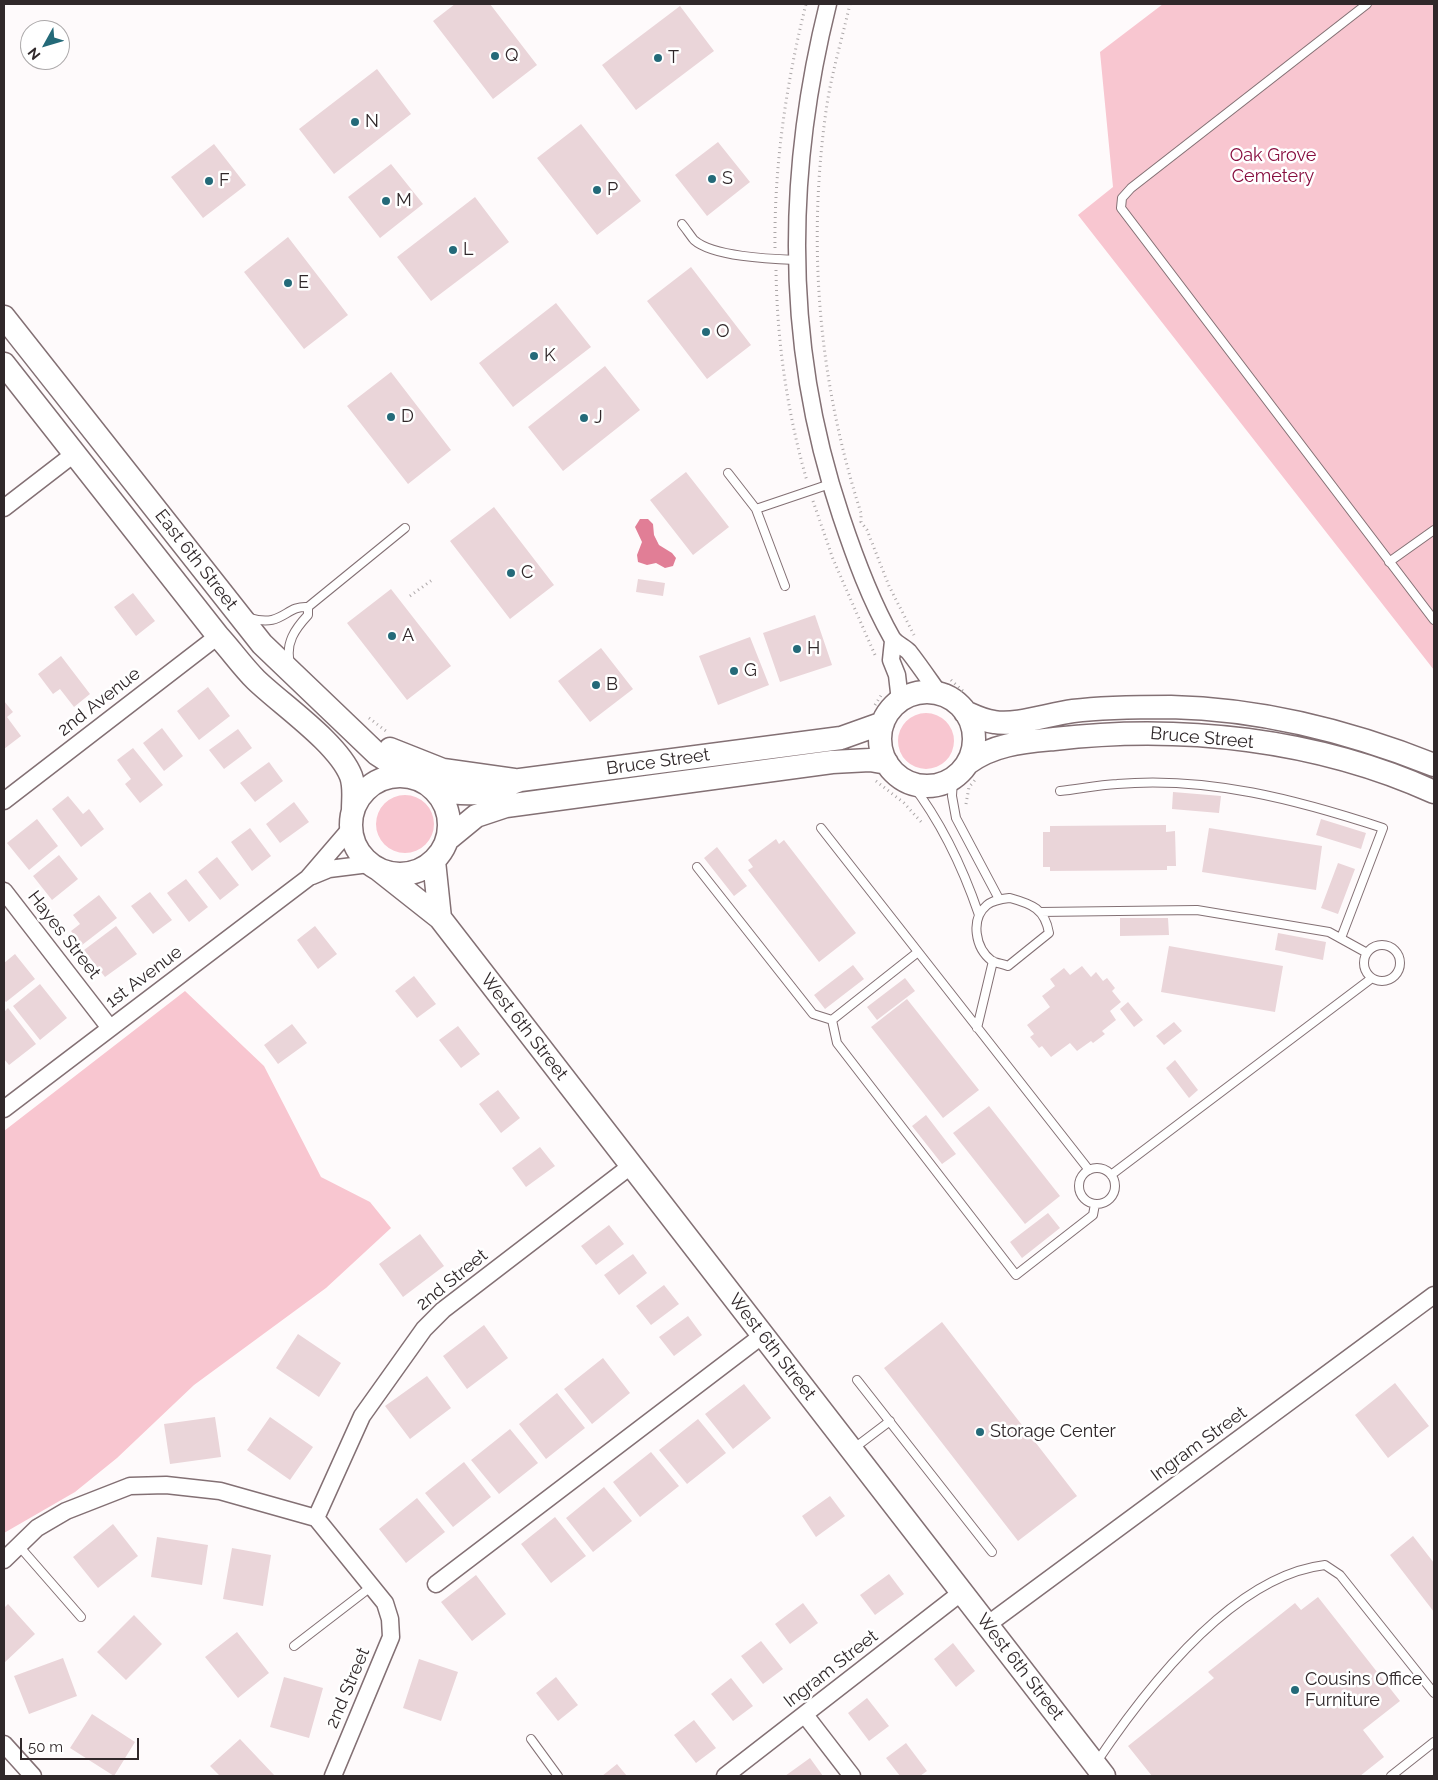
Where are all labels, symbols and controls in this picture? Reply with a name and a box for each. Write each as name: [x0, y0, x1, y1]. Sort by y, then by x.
north arrow: [20, 20, 70, 70]
text: N: [25, 45, 44, 63]
place label: Q: [505, 45, 518, 67]
place label: T: [668, 47, 679, 69]
marker: Q: [489, 50, 501, 62]
marker: T: [652, 52, 664, 64]
place label: N: [365, 111, 379, 133]
marker: N: [349, 116, 361, 128]
park label: Oak Grove Cemetery: [1230, 145, 1316, 188]
place label: S: [722, 168, 733, 190]
place label: F: [219, 170, 230, 192]
marker: S: [706, 173, 718, 185]
marker: F: [203, 175, 215, 187]
place label: P: [607, 179, 618, 201]
marker: P: [591, 184, 603, 196]
place label: M: [396, 190, 412, 212]
marker: M: [380, 195, 392, 207]
place label: L: [463, 239, 473, 261]
marker: L: [447, 244, 459, 256]
place label: E: [298, 272, 309, 294]
marker: E: [282, 277, 294, 289]
place label: O: [716, 321, 730, 343]
marker: O: [700, 326, 712, 338]
place label: K: [544, 345, 556, 367]
marker: K: [528, 350, 540, 362]
place label: D: [401, 406, 414, 428]
place label: J: [594, 407, 603, 429]
marker: D: [385, 411, 397, 423]
marker: J: [578, 412, 590, 424]
street label: East 6th Street: [150, 505, 242, 615]
place label: C: [521, 562, 533, 584]
marker: C: [505, 567, 517, 579]
place label: A: [402, 625, 414, 647]
marker: A: [386, 630, 398, 642]
place label: H: [807, 638, 820, 660]
marker: H: [791, 643, 803, 655]
place label: G: [744, 660, 757, 682]
street label: 2nd Avenue: [53, 663, 145, 741]
marker: G: [728, 665, 740, 677]
place label: B: [606, 674, 618, 696]
marker: B: [590, 679, 602, 691]
street label: Bruce Street: [1149, 723, 1255, 753]
street label: Bruce Street: [605, 744, 711, 780]
street label: Hayes Street: [23, 887, 105, 983]
street label: 1st Avenue: [101, 941, 187, 1013]
street label: West 6th Street: [476, 969, 572, 1085]
street label: 2nd Street: [412, 1245, 492, 1315]
street label: West 6th Street: [724, 1289, 820, 1405]
street label: Ingram Street: [1147, 1402, 1251, 1486]
place label: Storage Center: [990, 1421, 1116, 1443]
marker: Storage Center: [974, 1426, 986, 1438]
street label: West 6th Street: [972, 1609, 1068, 1725]
street label: Ingram Street: [780, 1626, 882, 1712]
street label: 2nd Street: [321, 1644, 375, 1732]
place label: Cousins Office Furniture: [1305, 1669, 1422, 1712]
marker: Cousins Office Furniture: [1289, 1684, 1301, 1696]
scale bar: [22, 1728, 141, 1760]
text: 50 m: [28, 1738, 63, 1756]

